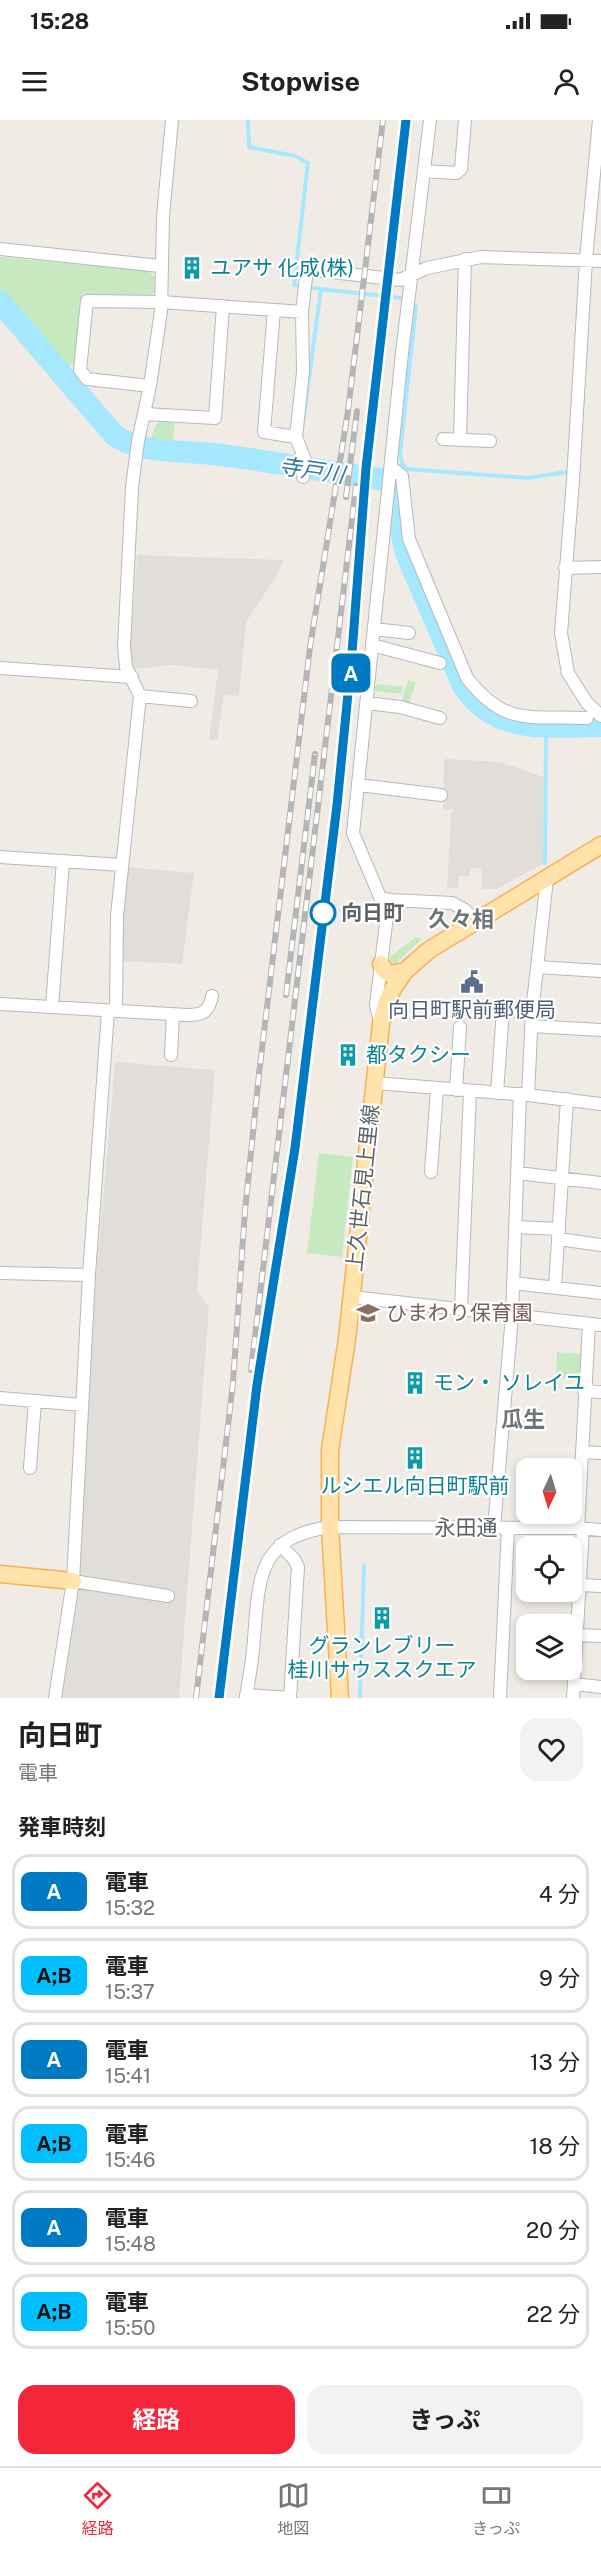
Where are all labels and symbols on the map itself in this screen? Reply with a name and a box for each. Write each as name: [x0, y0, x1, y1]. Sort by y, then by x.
building icon: ユアサ 化成(株): [179, 255, 205, 281]
place label: ユアサ 化成(株): [210, 255, 354, 280]
water label: 寺戸川: [278, 453, 348, 488]
line badge: A: [332, 654, 370, 692]
marker: 向日町: [310, 900, 336, 926]
place label: 向日町: [341, 900, 404, 925]
district label: 久々相: [428, 906, 494, 932]
public building icon: 向日町駅前郵便局: [459, 969, 485, 995]
place label: 向日町駅前郵便局: [388, 997, 556, 1022]
building icon: 都タクシー: [335, 1042, 361, 1068]
place label: 都タクシー: [366, 1042, 471, 1067]
street label: 上久世石見上里線: [341, 1103, 384, 1273]
school or university icon: ひまわり保育園: [355, 1300, 381, 1326]
place label: ひまわり保育園: [386, 1300, 533, 1325]
building icon: モン・ ソレイユ: [402, 1370, 428, 1396]
place label: モン・ ソレイユ: [433, 1370, 585, 1395]
district label: 瓜生: [501, 1406, 545, 1432]
building icon: ルシエル向日町駅前: [402, 1445, 428, 1471]
north arrow: [516, 1458, 582, 1524]
place label: ルシエル向日町駅前: [321, 1473, 510, 1498]
street label: 永田通: [435, 1515, 498, 1540]
building icon: グランレブリー 桂川サウススクエア: [369, 1605, 395, 1631]
place label: グランレブリー 桂川サウススクエア: [288, 1633, 477, 1682]

